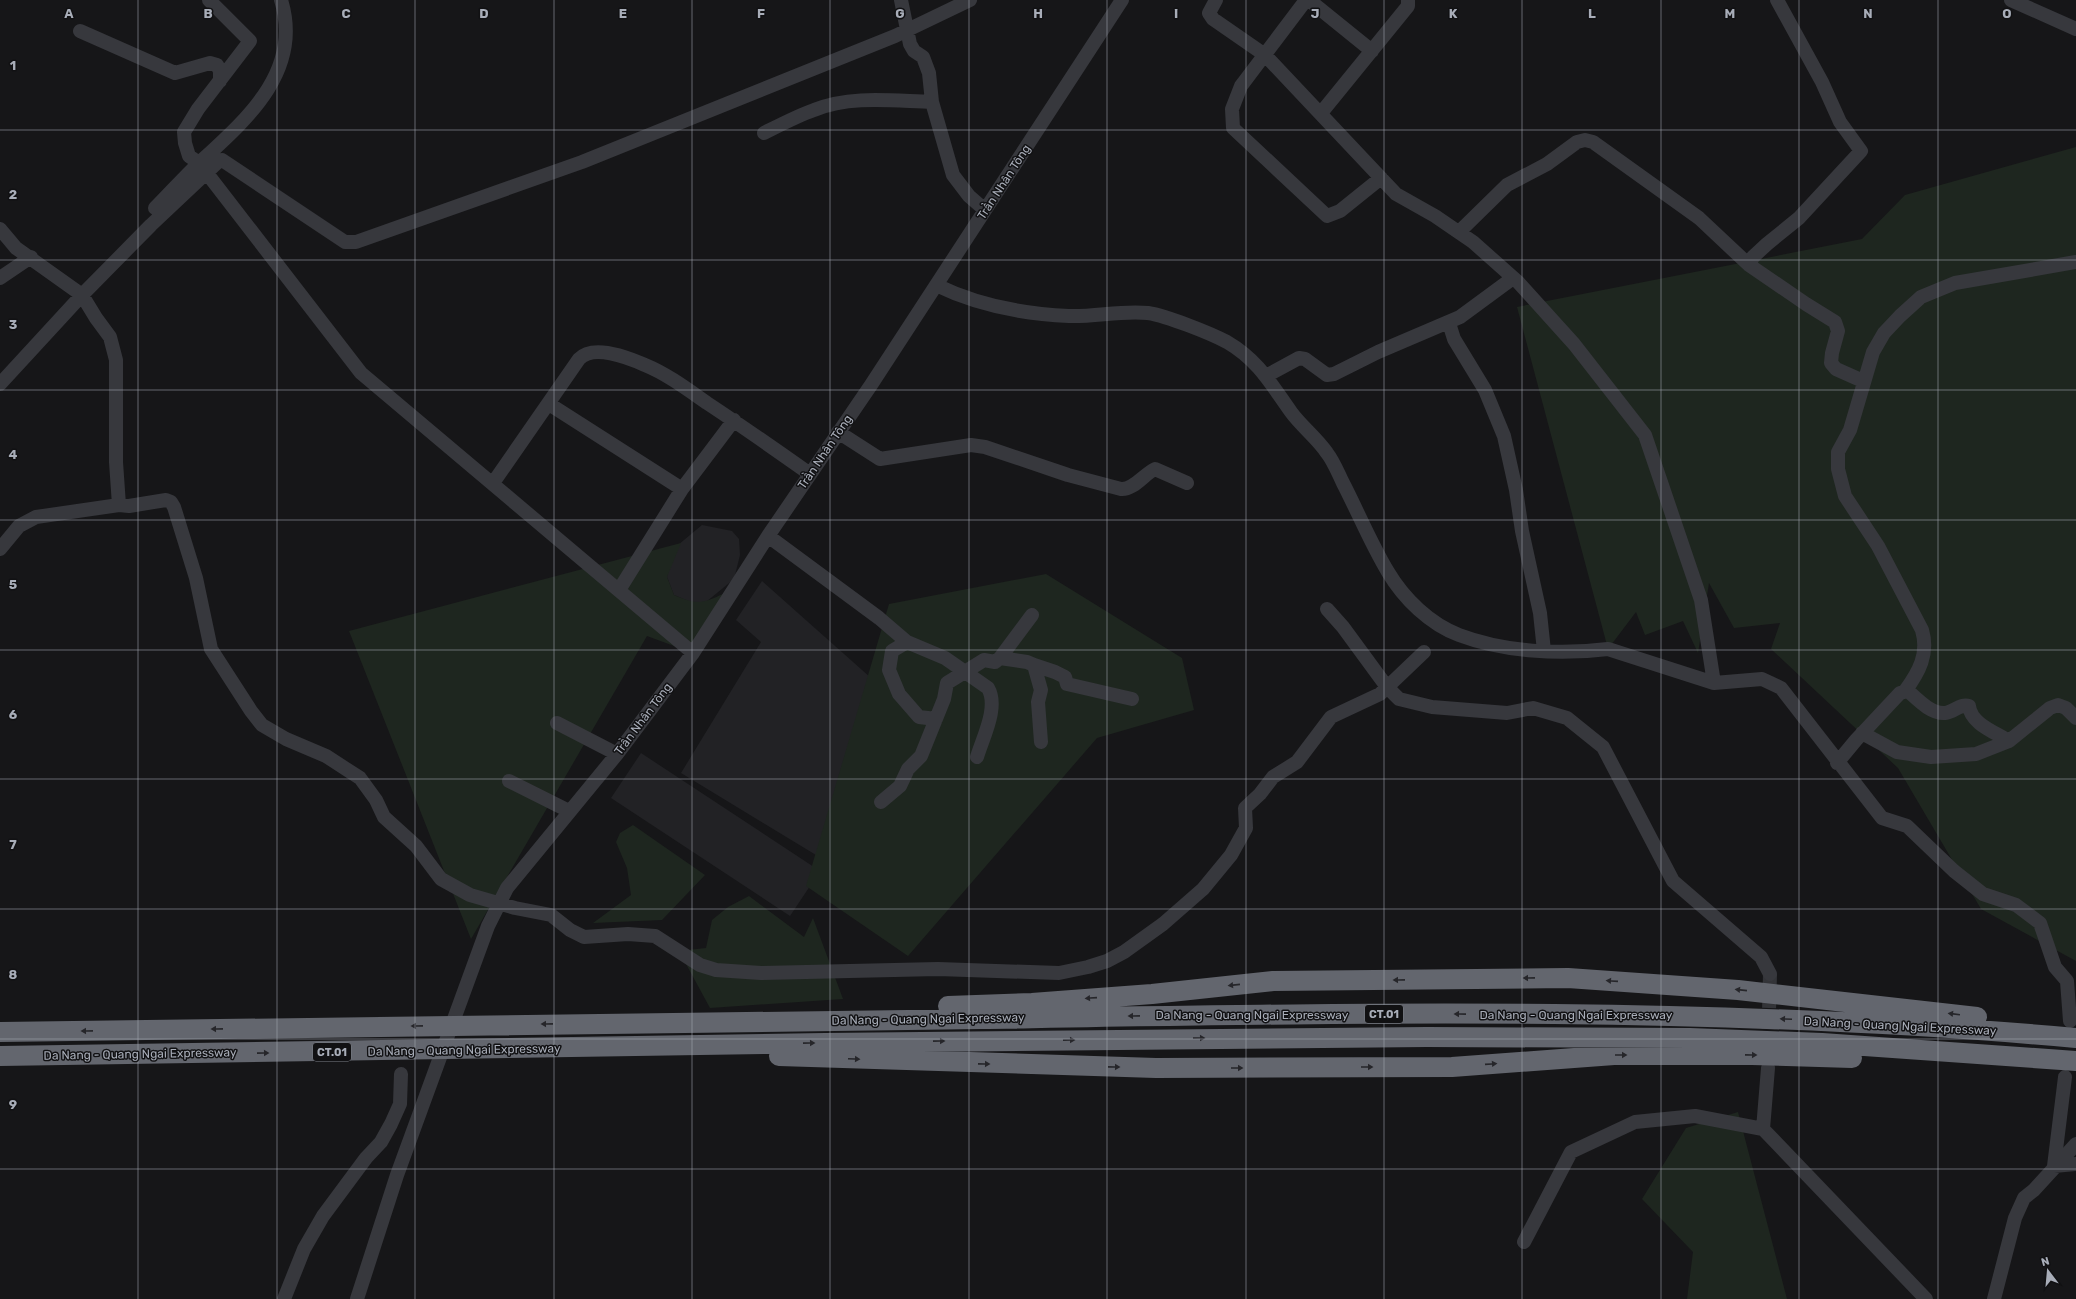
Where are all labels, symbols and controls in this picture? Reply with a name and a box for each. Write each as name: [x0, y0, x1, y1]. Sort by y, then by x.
text: A: [64, 6, 74, 21]
text: B: [203, 6, 213, 21]
text: C: [341, 6, 351, 21]
text: D: [479, 6, 489, 21]
text: E: [619, 6, 627, 21]
text: F: [757, 6, 765, 21]
text: G: [895, 6, 905, 21]
text: H: [1033, 6, 1043, 21]
text: I: [1174, 6, 1178, 21]
text: J: [1311, 6, 1319, 21]
text: K: [1449, 6, 1458, 21]
text: L: [1588, 6, 1596, 21]
text: M: [1725, 6, 1735, 21]
text: N: [1863, 6, 1873, 21]
text: O: [2002, 6, 2012, 21]
text: 1: [10, 58, 16, 73]
street label: Trần Nhân Tông: [974, 142, 1033, 222]
text: 2: [9, 187, 17, 202]
text: 3: [9, 317, 18, 332]
street label: Trần Nhân Tông: [795, 412, 855, 492]
text: 4: [9, 447, 18, 462]
text: 5: [9, 577, 17, 592]
street label: Trần Nhân Tông: [611, 680, 675, 758]
text: 6: [9, 707, 18, 722]
text: 7: [9, 837, 17, 852]
text: 8: [9, 967, 18, 982]
one-way arrow: [1523, 975, 1535, 982]
one-way arrow: [1392, 977, 1405, 983]
one-way arrow: [1605, 978, 1618, 984]
one-way arrow: [1228, 982, 1240, 989]
one-way arrow: [1735, 987, 1747, 993]
one-way arrow: [1085, 995, 1097, 1002]
road number: CT.01: [1365, 1005, 1403, 1023]
street label: Da Nang - Quang Ngai Expressway: [1156, 1008, 1349, 1022]
street label: Da Nang - Quang Ngai Expressway: [1480, 1008, 1673, 1022]
street label: Da Nang - Quang Ngai Expressway: [831, 1010, 1025, 1028]
one-way arrow: [1453, 1011, 1466, 1017]
one-way arrow: [1948, 1011, 1960, 1018]
one-way arrow: [1127, 1013, 1140, 1019]
street label: Da Nang - Quang Ngai Expressway: [1803, 1014, 1997, 1038]
one-way arrow: [1779, 1016, 1792, 1022]
one-way arrow: [540, 1021, 553, 1027]
one-way arrow: [410, 1023, 423, 1029]
one-way arrow: [210, 1026, 223, 1032]
one-way arrow: [81, 1027, 93, 1034]
one-way arrow: [1193, 1035, 1205, 1042]
one-way arrow: [1063, 1037, 1076, 1043]
one-way arrow: [933, 1038, 945, 1045]
one-way arrow: [803, 1040, 816, 1046]
street label: Da Nang - Quang Ngai Expressway: [367, 1041, 561, 1059]
road number: CT.01: [313, 1043, 351, 1061]
street label: Da Nang - Quang Ngai Expressway: [43, 1045, 237, 1063]
one-way arrow: [257, 1050, 270, 1056]
one-way arrow: [1615, 1052, 1628, 1058]
one-way arrow: [1745, 1052, 1758, 1058]
one-way arrow: [848, 1056, 861, 1062]
one-way arrow: [1485, 1060, 1497, 1067]
one-way arrow: [978, 1061, 991, 1067]
one-way arrow: [1108, 1064, 1121, 1070]
one-way arrow: [1361, 1064, 1374, 1070]
one-way arrow: [1231, 1065, 1244, 1071]
text: 9: [9, 1097, 17, 1112]
north arrow: [2028, 1251, 2068, 1291]
text: N: [2040, 1255, 2051, 1269]

